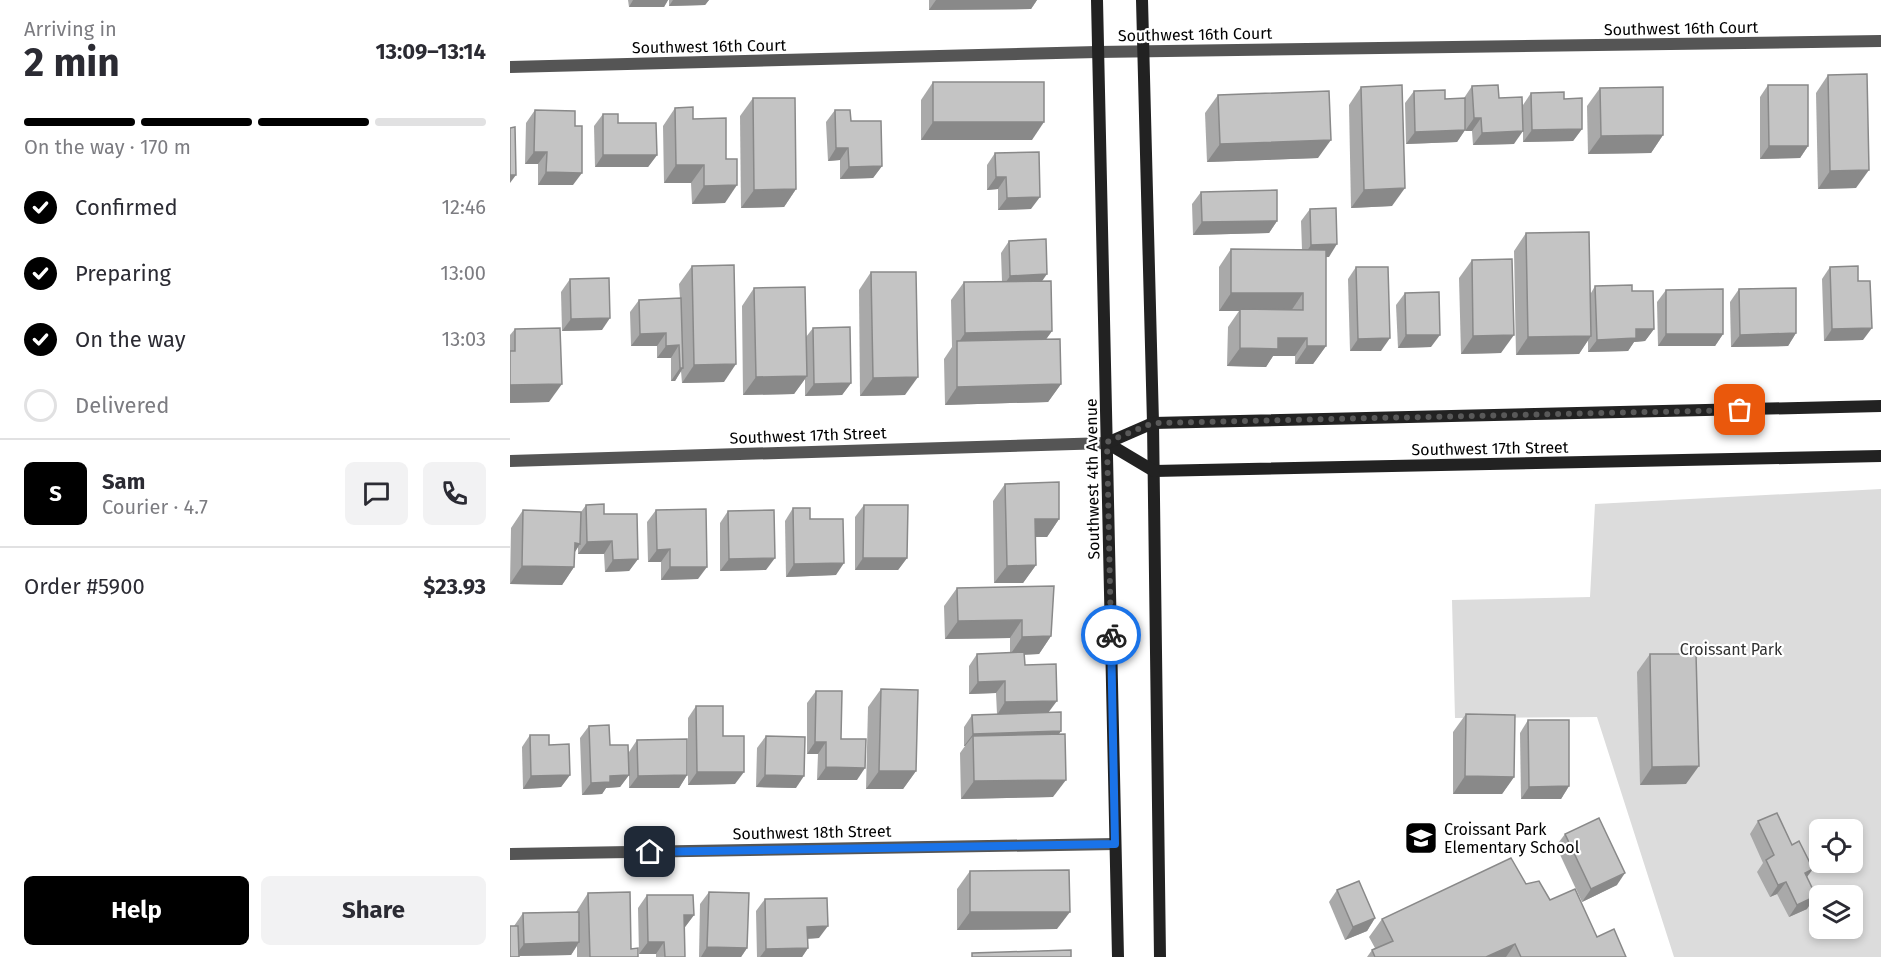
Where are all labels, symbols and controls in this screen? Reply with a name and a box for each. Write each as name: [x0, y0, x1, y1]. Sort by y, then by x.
text: Arriving in: [24, 17, 117, 41]
street label: Southwest 16th Court: [1604, 18, 1759, 39]
street label: Southwest 16th Court: [1118, 24, 1273, 45]
street label: Southwest 16th Court: [632, 36, 787, 57]
text: 13:09–13:14: [375, 38, 486, 65]
text: 2 min: [24, 40, 120, 86]
text: On the way · 170 m: [24, 135, 191, 159]
icon: check: [24, 191, 57, 224]
text: Confirmed: [75, 194, 178, 221]
text: 12:46: [441, 195, 486, 219]
icon: check: [24, 257, 57, 290]
text: Preparing: [75, 260, 171, 287]
text: 13:00: [440, 261, 486, 285]
icon: check: [24, 323, 57, 356]
text: On the way: [75, 326, 186, 353]
text: 13:03: [442, 327, 486, 351]
pin: [1714, 384, 1765, 435]
text: Delivered: [75, 392, 170, 419]
icon: bag: [1723, 393, 1756, 426]
street label: Southwest 4th Avenue: [1082, 398, 1103, 560]
street label: Southwest 17th Street: [729, 423, 887, 448]
street label: Southwest 17th Street: [1411, 438, 1569, 459]
button: chat: [345, 462, 408, 525]
button: phone: [423, 462, 486, 525]
text: Sam: [102, 468, 145, 495]
text: S: [49, 480, 62, 507]
text: Courier · 4.7: [102, 495, 208, 519]
text: Order #5900: [24, 573, 145, 600]
text: $23.93: [423, 573, 486, 600]
courier: [1081, 605, 1141, 665]
icon: bike: [1095, 619, 1128, 652]
park label: Croissant Park: [1680, 640, 1783, 659]
map controls: [1809, 819, 1863, 939]
button: locate: [1809, 819, 1863, 873]
school or university icon: Croissant Park Elementary School: [1403, 820, 1439, 856]
place label: Croissant Park Elementary School: [1444, 820, 1580, 857]
street label: Southwest 18th Street: [732, 822, 892, 843]
pin: [624, 826, 675, 877]
icon: home: [633, 835, 666, 868]
button: Help: [24, 876, 249, 945]
button: Share: [261, 876, 486, 945]
button: layers: [1809, 885, 1863, 939]

